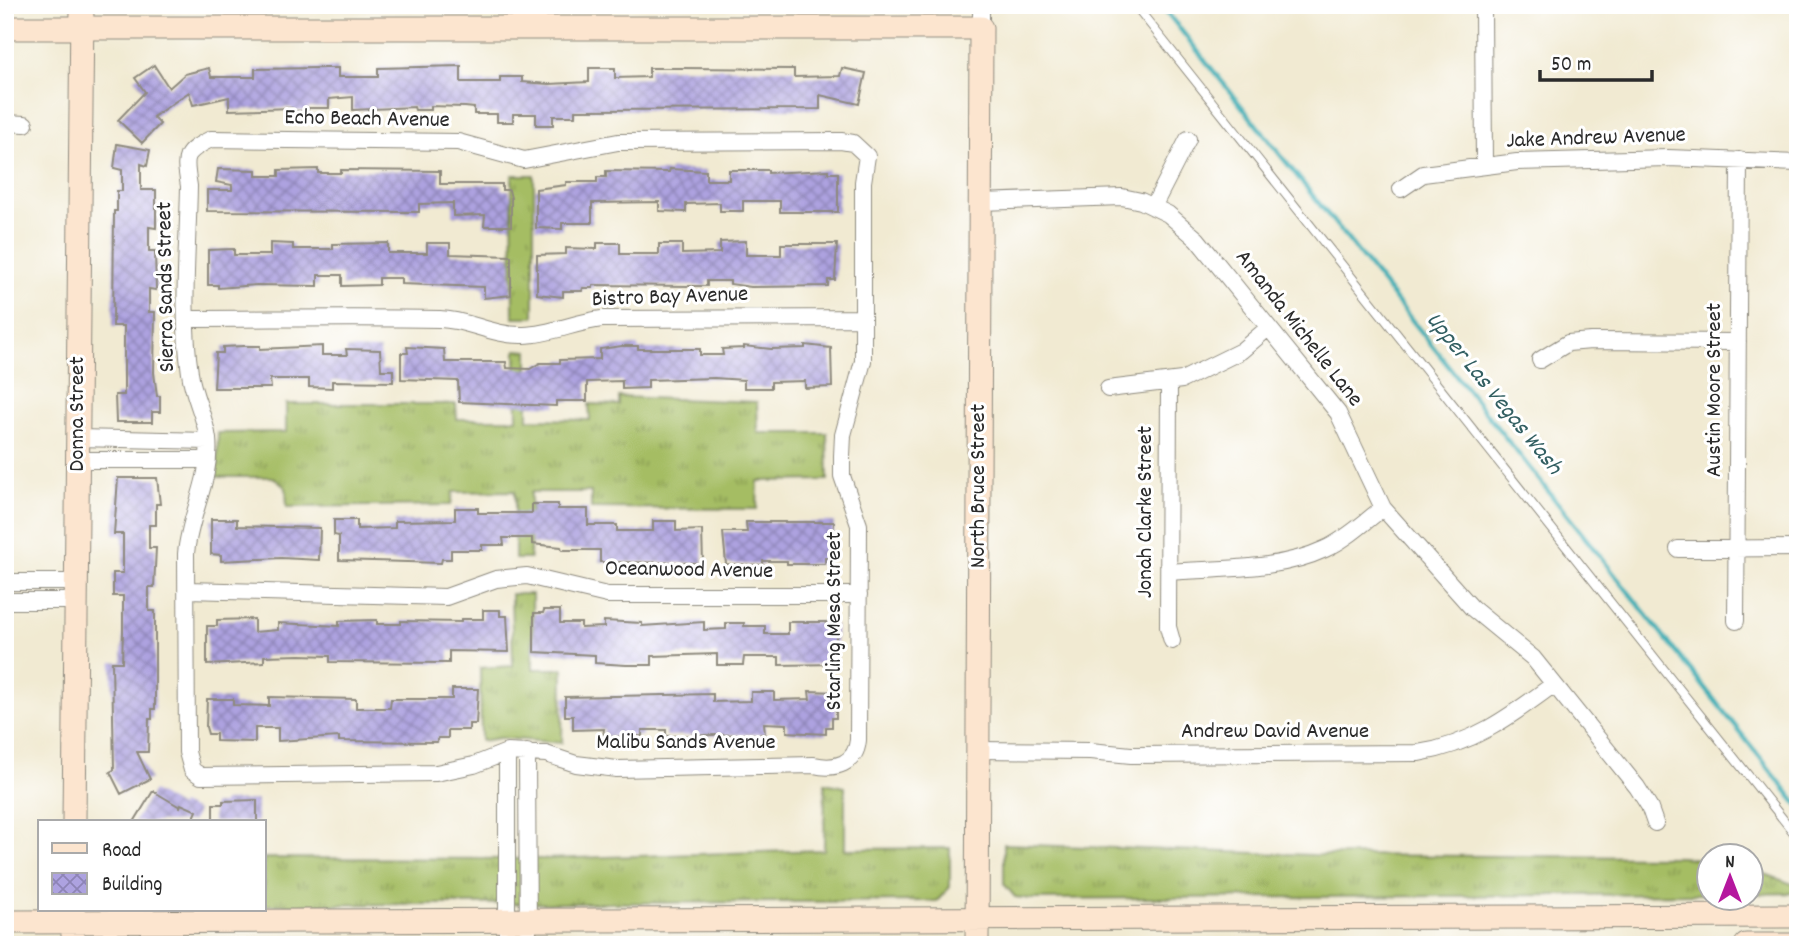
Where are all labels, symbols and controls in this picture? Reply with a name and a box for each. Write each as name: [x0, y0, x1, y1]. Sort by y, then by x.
scale bar: [1540, 38, 1652, 82]
text: 50 m: [1551, 51, 1591, 81]
street label: Echo Beach Avenue: [284, 102, 450, 138]
street label: Jake Andrew Avenue: [1506, 119, 1686, 159]
street label: Sierra Sands Street: [149, 201, 185, 373]
street label: Amanda Michelle Lane: [1226, 243, 1370, 415]
street label: Bistro Bay Avenue: [591, 279, 749, 317]
street label: Austin Moore Street: [1699, 303, 1732, 477]
water label: Upper Las Vegas Wash: [1417, 305, 1570, 484]
street label: Donna Street: [62, 356, 95, 472]
street label: North Bruce Street: [963, 404, 996, 568]
street label: Jonah Clarke Street: [1130, 426, 1163, 598]
street label: Starling Mesa Street: [819, 532, 852, 710]
street label: Oceanwood Avenue: [605, 553, 773, 589]
street label: Andrew David Avenue: [1181, 716, 1369, 749]
street label: Malibu Sands Avenue: [596, 727, 776, 760]
legend: [38, 820, 266, 912]
text: Road: [102, 837, 141, 867]
north arrow: [1694, 842, 1764, 912]
text: N: [1725, 850, 1735, 877]
text: Building: [102, 871, 162, 901]

